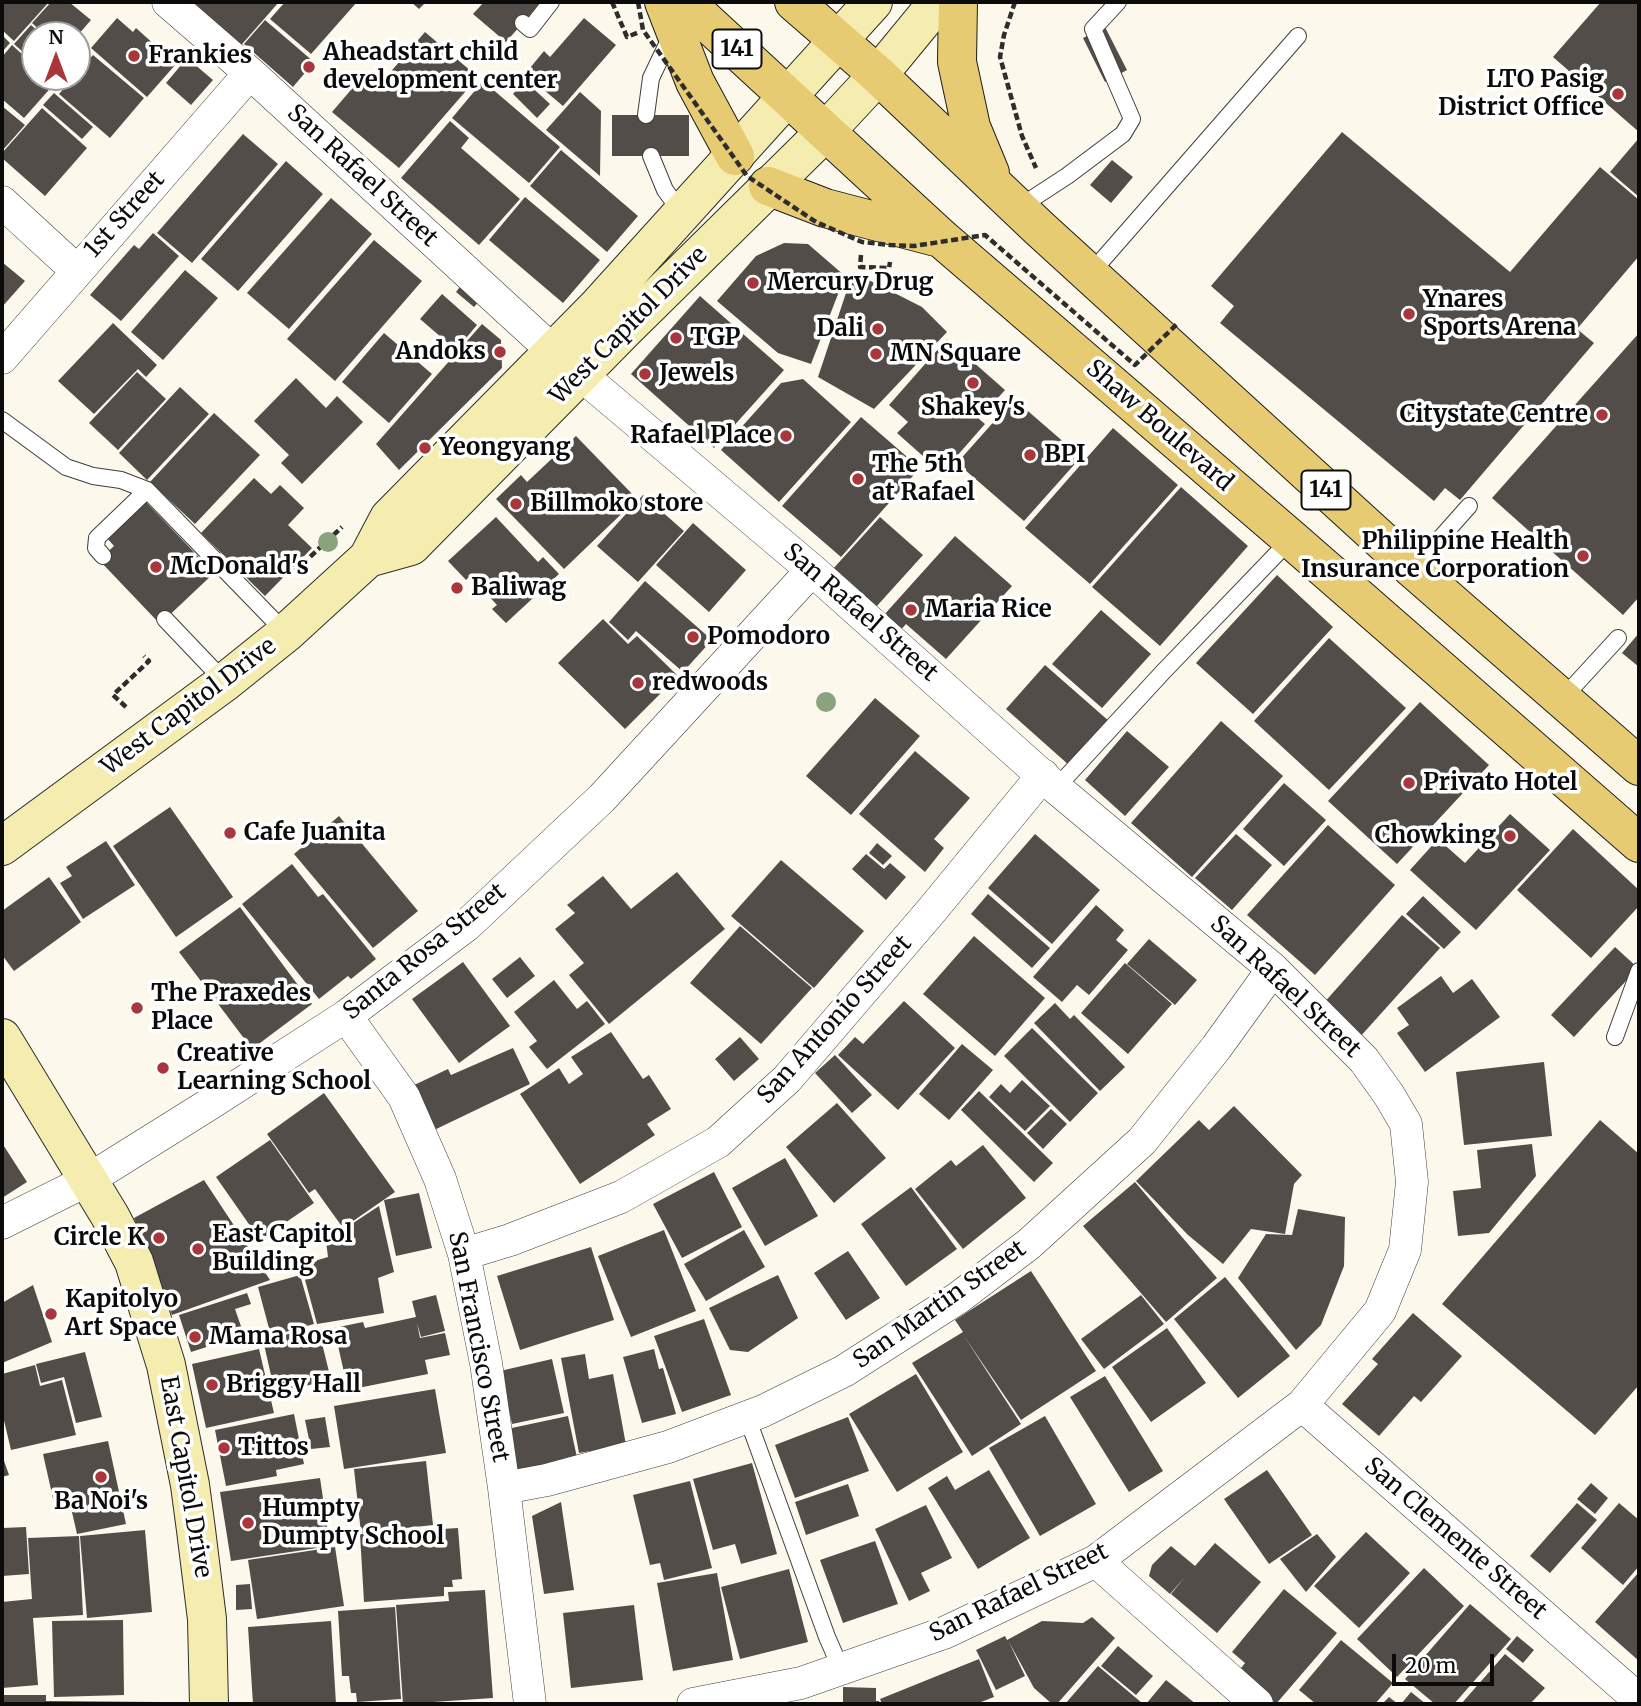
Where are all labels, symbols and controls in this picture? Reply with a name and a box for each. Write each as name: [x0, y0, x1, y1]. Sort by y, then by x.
north arrow: [21, 21, 91, 91]
text: N: [48, 25, 64, 49]
road number: 141: [712, 30, 762, 68]
place label: Aheadstart child development center: [323, 39, 558, 95]
place label: Frankies: [148, 42, 252, 70]
marker: Frankies: [126, 48, 142, 64]
marker: Aheadstart child development center: [301, 59, 317, 75]
place label: LTO Pasig District Office: [1438, 66, 1604, 122]
marker: LTO Pasig District Office: [1610, 86, 1626, 102]
street label: San Rafael Street: [281, 99, 443, 253]
street label: 1st Street: [79, 166, 171, 264]
street label: West Capitol Drive: [544, 241, 714, 411]
place label: Mercury Drug: [767, 269, 934, 297]
marker: Mercury Drug: [745, 275, 761, 291]
place label: Ynares Sports Arena: [1423, 286, 1577, 342]
marker: Ynares Sports Arena: [1401, 306, 1417, 322]
place label: Dali: [816, 315, 864, 343]
marker: Dali: [870, 321, 886, 337]
place label: TGP: [690, 324, 740, 352]
marker: TGP: [668, 330, 684, 346]
place label: Andoks: [396, 338, 486, 366]
place label: MN Square: [890, 340, 1021, 368]
marker: Andoks: [492, 344, 508, 360]
marker: MN Square: [868, 346, 884, 362]
street label: Shaw Boulevard: [1080, 354, 1238, 498]
place label: Jewels: [659, 360, 734, 388]
marker: Jewels: [637, 366, 653, 382]
marker: Shakey's: [965, 375, 981, 391]
place label: Shakey's: [921, 394, 1025, 422]
place label: Citystate Centre: [1400, 401, 1588, 429]
marker: Citystate Centre: [1594, 407, 1610, 423]
place label: Rafael Place: [630, 422, 772, 450]
marker: Rafael Place: [778, 428, 794, 444]
place label: Yeongyang: [439, 434, 570, 462]
marker: Yeongyang: [417, 440, 433, 456]
place label: BPI: [1044, 441, 1086, 469]
marker: BPI: [1022, 447, 1038, 463]
place label: The 5th at Rafael: [872, 451, 975, 507]
road number: 141: [1302, 470, 1350, 510]
marker: The 5th at Rafael: [850, 471, 866, 487]
place label: Billmoko store: [530, 490, 703, 518]
marker: Billmoko store: [508, 496, 524, 512]
place label: Philippine Health Insurance Corporation: [1301, 528, 1569, 584]
street label: San Rafael Street: [777, 538, 943, 688]
marker: Philippine Health Insurance Corporation: [1575, 548, 1591, 564]
place label: McDonald's: [170, 553, 309, 581]
marker: McDonald's: [148, 559, 164, 575]
place label: Baliwag: [471, 574, 566, 602]
marker: Baliwag: [449, 580, 465, 596]
place label: Maria Rice: [925, 596, 1052, 624]
marker: Maria Rice: [903, 602, 919, 618]
place label: Pomodoro: [707, 623, 830, 651]
marker: Pomodoro: [685, 629, 701, 645]
street label: West Capitol Drive: [96, 632, 282, 782]
place label: redwoods: [652, 669, 768, 697]
marker: redwoods: [630, 675, 646, 691]
place label: Privato Hotel: [1423, 769, 1578, 797]
marker: Privato Hotel: [1401, 775, 1417, 791]
place label: Cafe Juanita: [244, 819, 386, 847]
place label: Chowking: [1375, 822, 1496, 850]
marker: Cafe Juanita: [222, 825, 238, 841]
marker: Chowking: [1502, 828, 1518, 844]
street label: Santa Rosa Street: [338, 878, 512, 1026]
street label: San Rafael Street: [1204, 910, 1366, 1064]
street label: San Antonio Street: [752, 930, 918, 1110]
place label: The Praxedes Place: [151, 980, 311, 1036]
marker: The Praxedes Place: [129, 1000, 145, 1016]
place label: Creative Learning School: [177, 1040, 371, 1096]
marker: Creative Learning School: [155, 1060, 171, 1076]
place label: East Capitol Building: [212, 1221, 353, 1277]
place label: Circle K: [54, 1224, 145, 1252]
street label: San Francisco Street: [442, 1229, 514, 1465]
marker: Circle K: [151, 1230, 167, 1246]
street label: San Martin Street: [848, 1235, 1032, 1375]
marker: East Capitol Building: [190, 1241, 206, 1257]
place label: Kapitolyo Art Space: [65, 1286, 178, 1342]
marker: Kapitolyo Art Space: [43, 1306, 59, 1322]
place label: Mama Rosa: [209, 1323, 348, 1351]
marker: Mama Rosa: [187, 1329, 203, 1345]
place label: Briggy Hall: [226, 1371, 361, 1399]
street label: East Capitol Drive: [153, 1374, 217, 1580]
marker: Briggy Hall: [204, 1377, 220, 1393]
place label: Tittos: [238, 1434, 309, 1462]
marker: Tittos: [216, 1440, 232, 1456]
street label: San Clemente Street: [1358, 1452, 1552, 1626]
marker: Ba Noi's: [93, 1469, 109, 1485]
place label: Ba Noi's: [54, 1488, 148, 1516]
place label: Humpty Dumpty School: [262, 1495, 444, 1551]
marker: Humpty Dumpty School: [240, 1515, 256, 1531]
street label: San Rafael Street: [925, 1537, 1113, 1649]
scale bar: [1396, 1640, 1498, 1684]
text: 20 m: [1405, 1652, 1456, 1679]

